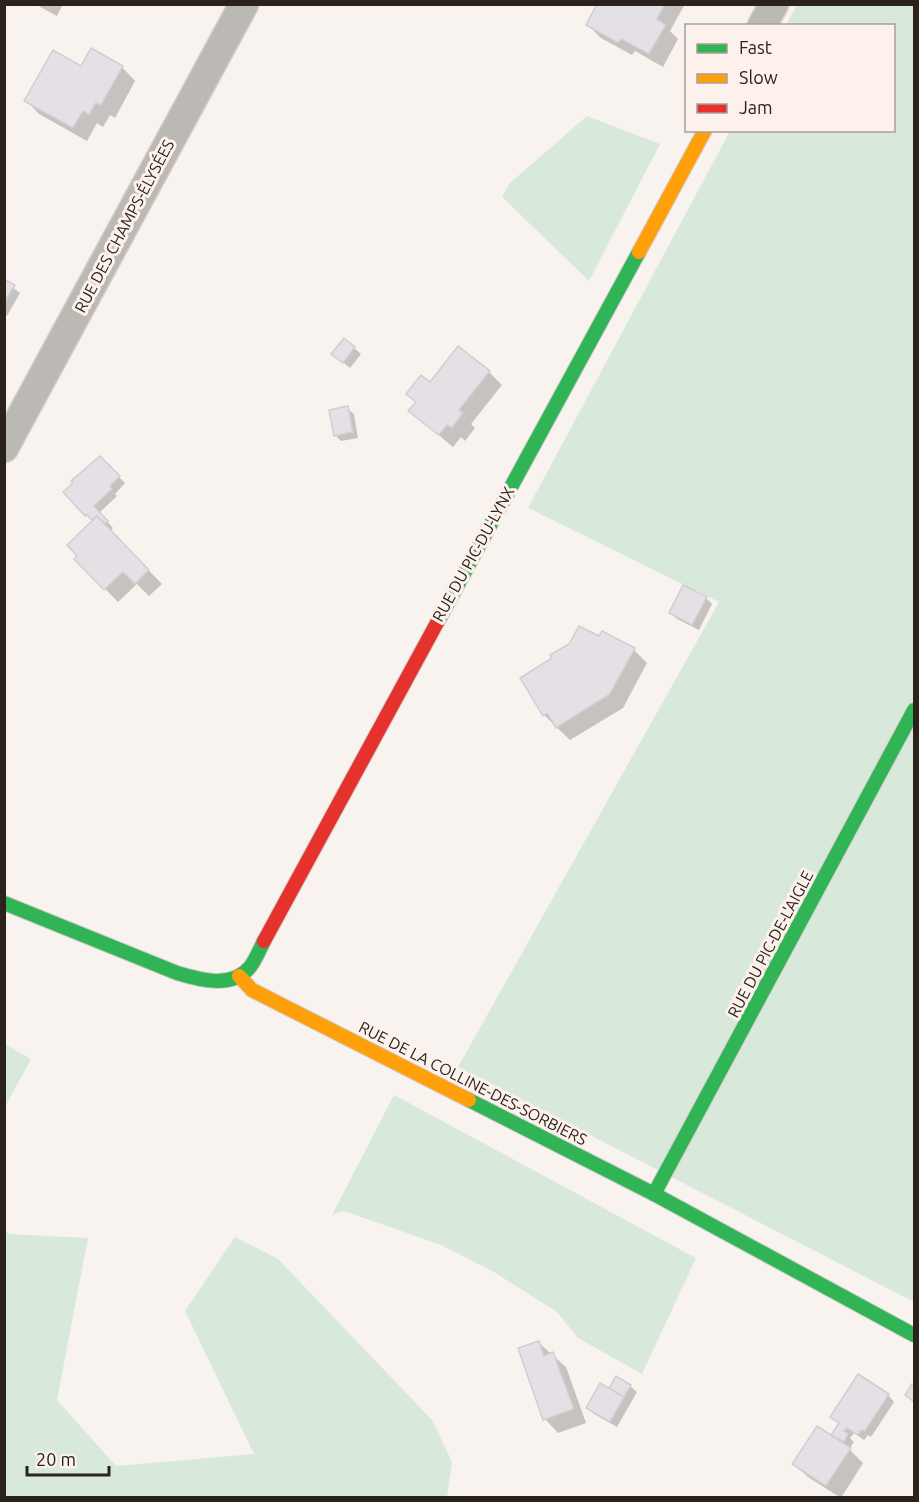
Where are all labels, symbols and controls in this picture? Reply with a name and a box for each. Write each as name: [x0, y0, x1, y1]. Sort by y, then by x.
legend: [685, 24, 895, 132]
text: Fast: [739, 37, 772, 57]
text: Slow: [739, 67, 778, 87]
text: Jam: [739, 97, 773, 117]
street label: RUE DES CHAMPS-ÉLYSÉES: [69, 136, 177, 316]
street label: RUE DU PIC-DU-LYNX: [428, 483, 518, 624]
street label: RUE DU PIC-DE-L'AIGLE: [724, 868, 816, 1020]
street label: RUE DE LA COLLINE-DES-SORBIERS: [356, 1017, 590, 1149]
scale bar: [27, 1439, 110, 1477]
text: 20 m: [36, 1449, 76, 1469]

